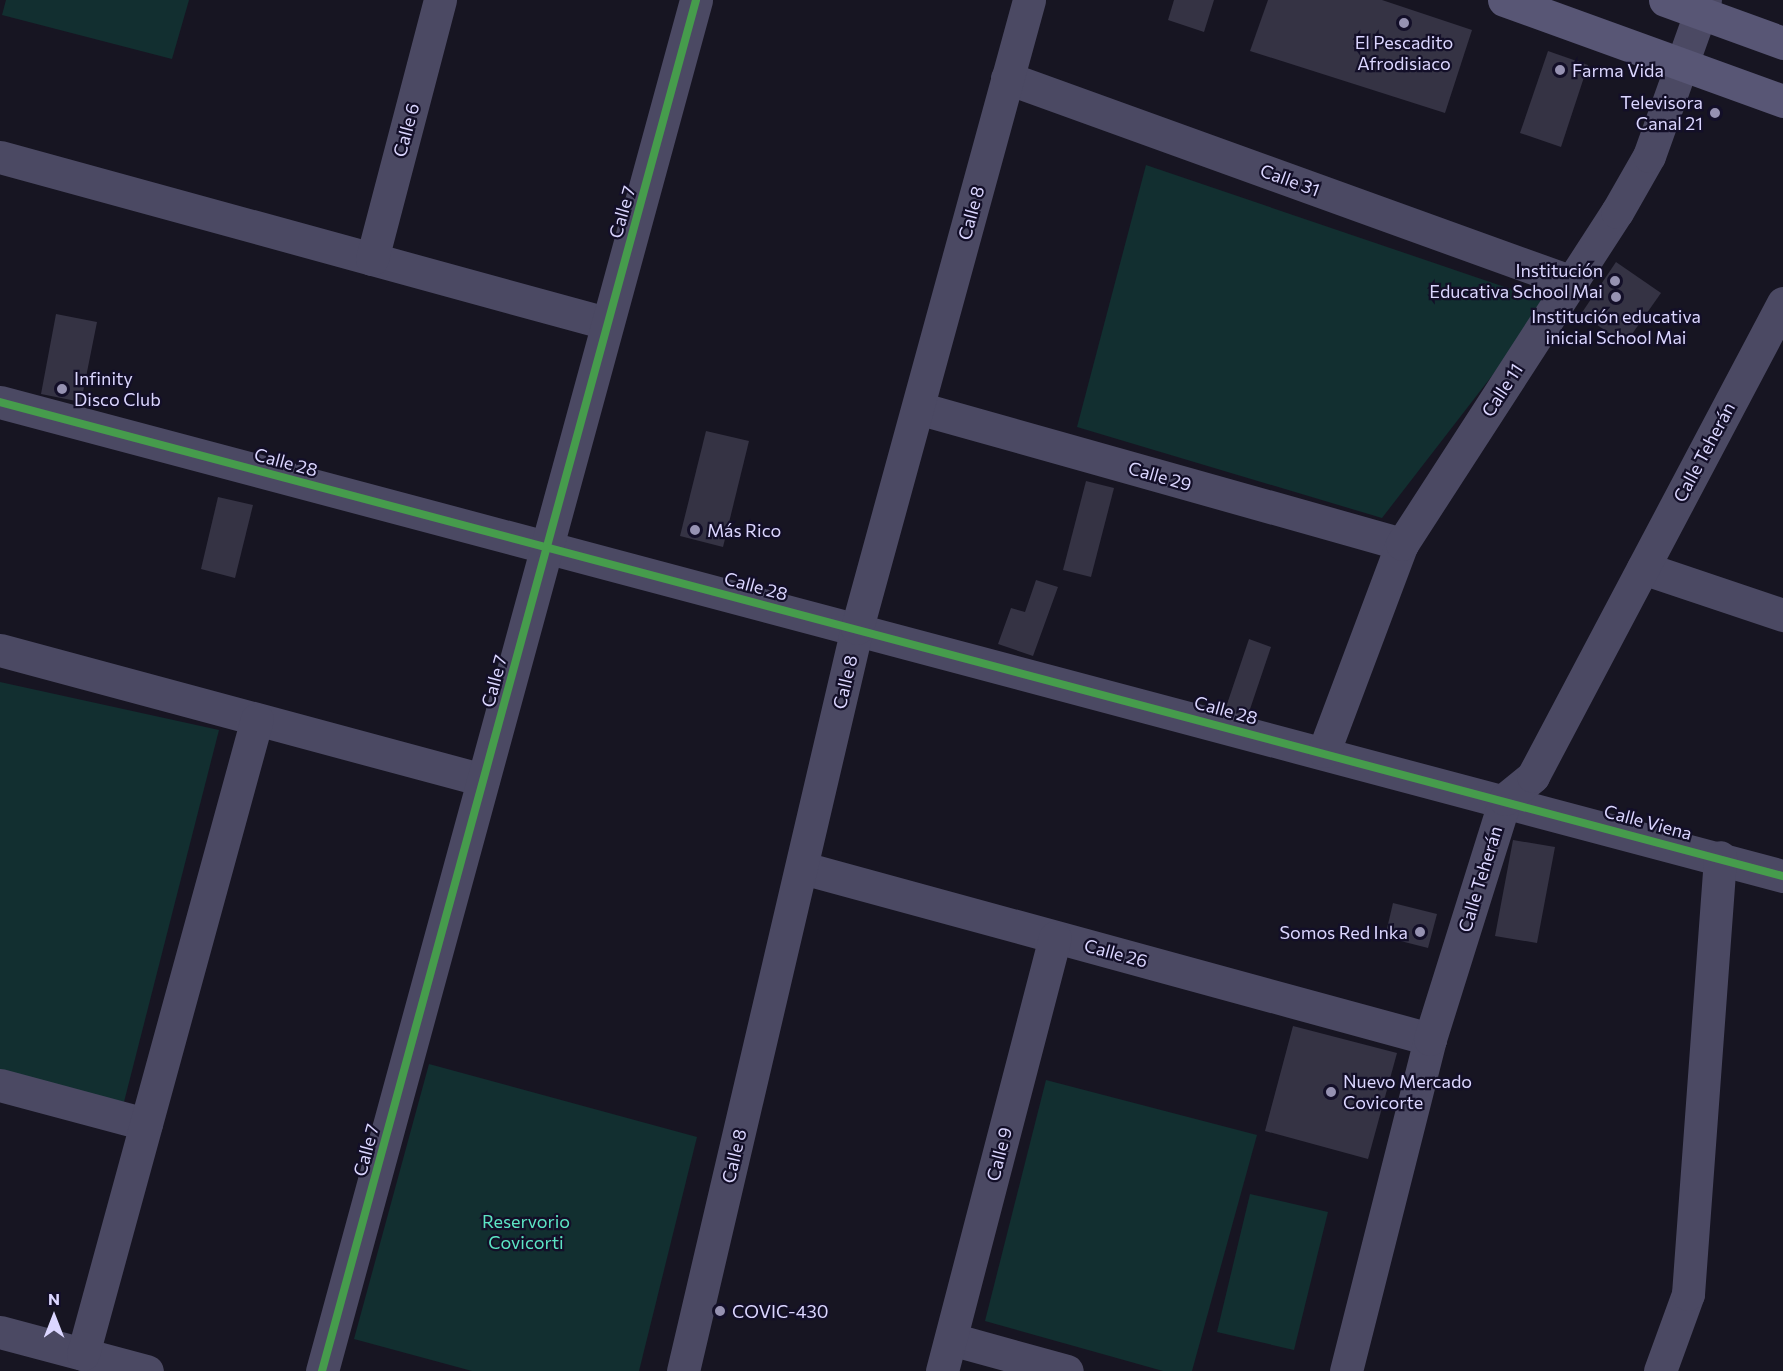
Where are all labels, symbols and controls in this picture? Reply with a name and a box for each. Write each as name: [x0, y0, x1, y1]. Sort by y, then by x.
marker: El Pescadito Afrodisiaco: [1397, 16, 1411, 30]
place label: El Pescadito Afrodisiaco: [1355, 32, 1453, 74]
place label: Farma Vida: [1572, 59, 1664, 81]
marker: Farma Vida: [1553, 63, 1567, 77]
place label: Televisora Canal 21: [1620, 92, 1703, 134]
street label: Calle 6: [388, 101, 424, 159]
marker: Televisora Canal 21: [1708, 106, 1722, 120]
street label: Calle 31: [1257, 159, 1323, 201]
street label: Calle 7: [604, 183, 640, 241]
street label: Calle 8: [953, 184, 989, 242]
place label: Institución Educativa School Mai: [1429, 260, 1603, 302]
marker: Institución Educativa School Mai: [1608, 274, 1622, 288]
marker: Institución educativa inicial School Mai: [1609, 290, 1623, 304]
place label: Institución educativa inicial School Mai: [1531, 306, 1701, 348]
street label: Calle 11: [1477, 359, 1527, 421]
place label: Infinity Disco Club: [74, 368, 161, 410]
marker: Infinity Disco Club: [55, 382, 69, 396]
street label: Calle Teherán: [1669, 398, 1739, 506]
street label: Calle 28: [252, 443, 320, 481]
street label: Calle 29: [1126, 457, 1194, 495]
place label: Más Rico: [707, 519, 781, 541]
marker: Más Rico: [688, 523, 702, 537]
street label: Calle 28: [722, 567, 790, 605]
street label: Calle 7: [477, 652, 511, 710]
street label: Calle 8: [828, 653, 862, 711]
street label: Calle 28: [1192, 691, 1260, 729]
street label: Calle Viena: [1602, 800, 1694, 844]
street label: Calle Teherán: [1454, 823, 1506, 935]
place label: Somos Red Inka: [1279, 921, 1408, 943]
marker: Somos Red Inka: [1413, 925, 1427, 939]
street label: Calle 26: [1082, 934, 1150, 972]
place label: Nuevo Mercado Covicorte: [1343, 1071, 1472, 1114]
marker: Nuevo Mercado Covicorte: [1324, 1085, 1338, 1099]
street label: Calle 7: [349, 1121, 383, 1179]
street label: Calle 9: [982, 1125, 1016, 1183]
street label: Calle 8: [717, 1127, 751, 1185]
park label: Reservorio Covicorti: [482, 1211, 570, 1254]
north arrow: [24, 1287, 84, 1347]
text: N: [48, 1289, 60, 1308]
place label: COVIC-430: [732, 1300, 828, 1322]
marker: COVIC-430: [713, 1304, 727, 1318]

